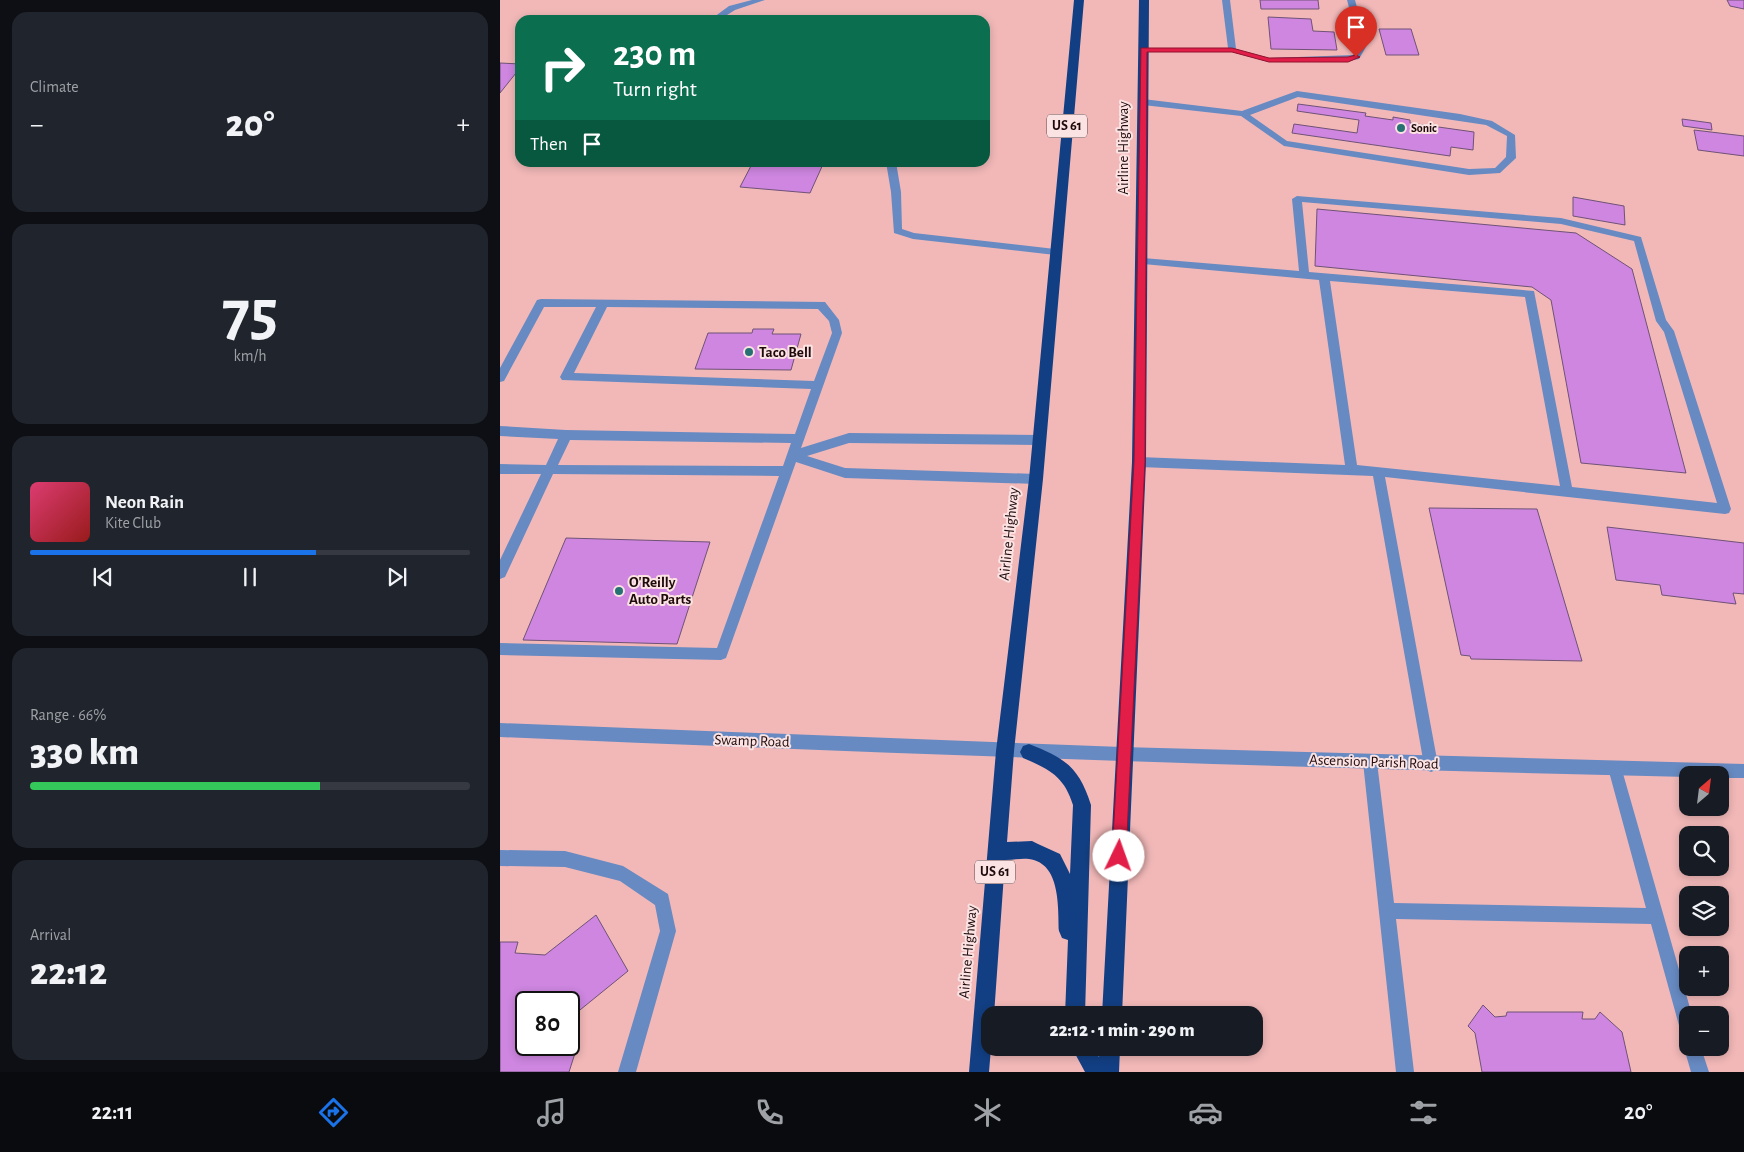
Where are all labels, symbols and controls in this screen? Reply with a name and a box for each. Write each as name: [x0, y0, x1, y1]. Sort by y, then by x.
pin: [1335, 6, 1377, 57]
icon: arrive: [1342, 13, 1370, 41]
icon: right: [530, 35, 595, 100]
text: 230 m: [613, 37, 696, 72]
text: Turn right: [613, 78, 697, 100]
text: Climate: [30, 79, 79, 95]
street label: Airline Highway: [1116, 101, 1131, 195]
text: 20°: [226, 106, 274, 144]
text: −: [30, 111, 43, 139]
text: +: [457, 111, 470, 139]
road number: US 61: [1047, 114, 1087, 138]
marker: Sonic: [1395, 122, 1407, 134]
place label: Sonic: [1411, 122, 1437, 134]
icon: arrive: [578, 130, 606, 158]
text: Then: [530, 135, 568, 154]
text: 75: [222, 282, 278, 347]
place label: Taco Bell: [759, 345, 812, 360]
marker: Taco Bell: [743, 346, 755, 358]
text: km/h: [233, 348, 267, 364]
street label: Airline Highway: [997, 486, 1021, 581]
text: Neon Rain: [105, 493, 184, 512]
text: Kite Club: [105, 515, 161, 531]
icon: previous: [89, 563, 117, 591]
icon: pause: [236, 563, 264, 591]
icon: next: [383, 563, 411, 591]
place label: O'Reilly Auto Parts: [629, 575, 692, 607]
marker: O'Reilly Auto Parts: [613, 585, 625, 597]
text: Range · 66%: [30, 707, 106, 723]
street label: Swamp Road: [714, 732, 790, 750]
text: 330 km: [30, 734, 139, 772]
street label: Ascension Parish Road: [1309, 752, 1439, 772]
north arrow: [1679, 766, 1729, 816]
map controls: [1679, 766, 1729, 1056]
button: search: [1679, 826, 1729, 876]
position arrow: [1092, 829, 1144, 881]
road number: US 61: [975, 860, 1015, 884]
button: layers: [1679, 886, 1729, 936]
street label: Airline Highway: [956, 904, 980, 999]
text: Arrival: [30, 927, 71, 943]
button: +: [1679, 946, 1729, 996]
text: 22:12: [30, 954, 107, 992]
speed limit sign: 80: [515, 991, 580, 1056]
button: −: [1679, 1006, 1729, 1056]
text: 22:12 · 1 min · 290 m: [1049, 1021, 1195, 1040]
icon: directions: [316, 1095, 351, 1130]
icon: music: [534, 1095, 569, 1130]
icon: phone: [752, 1095, 787, 1130]
icon: climate: [970, 1095, 1005, 1130]
icon: car: [1188, 1095, 1223, 1130]
icon: filters: [1406, 1095, 1441, 1130]
text: 22:11: [92, 1101, 133, 1123]
text: 20°: [1624, 1101, 1652, 1123]

